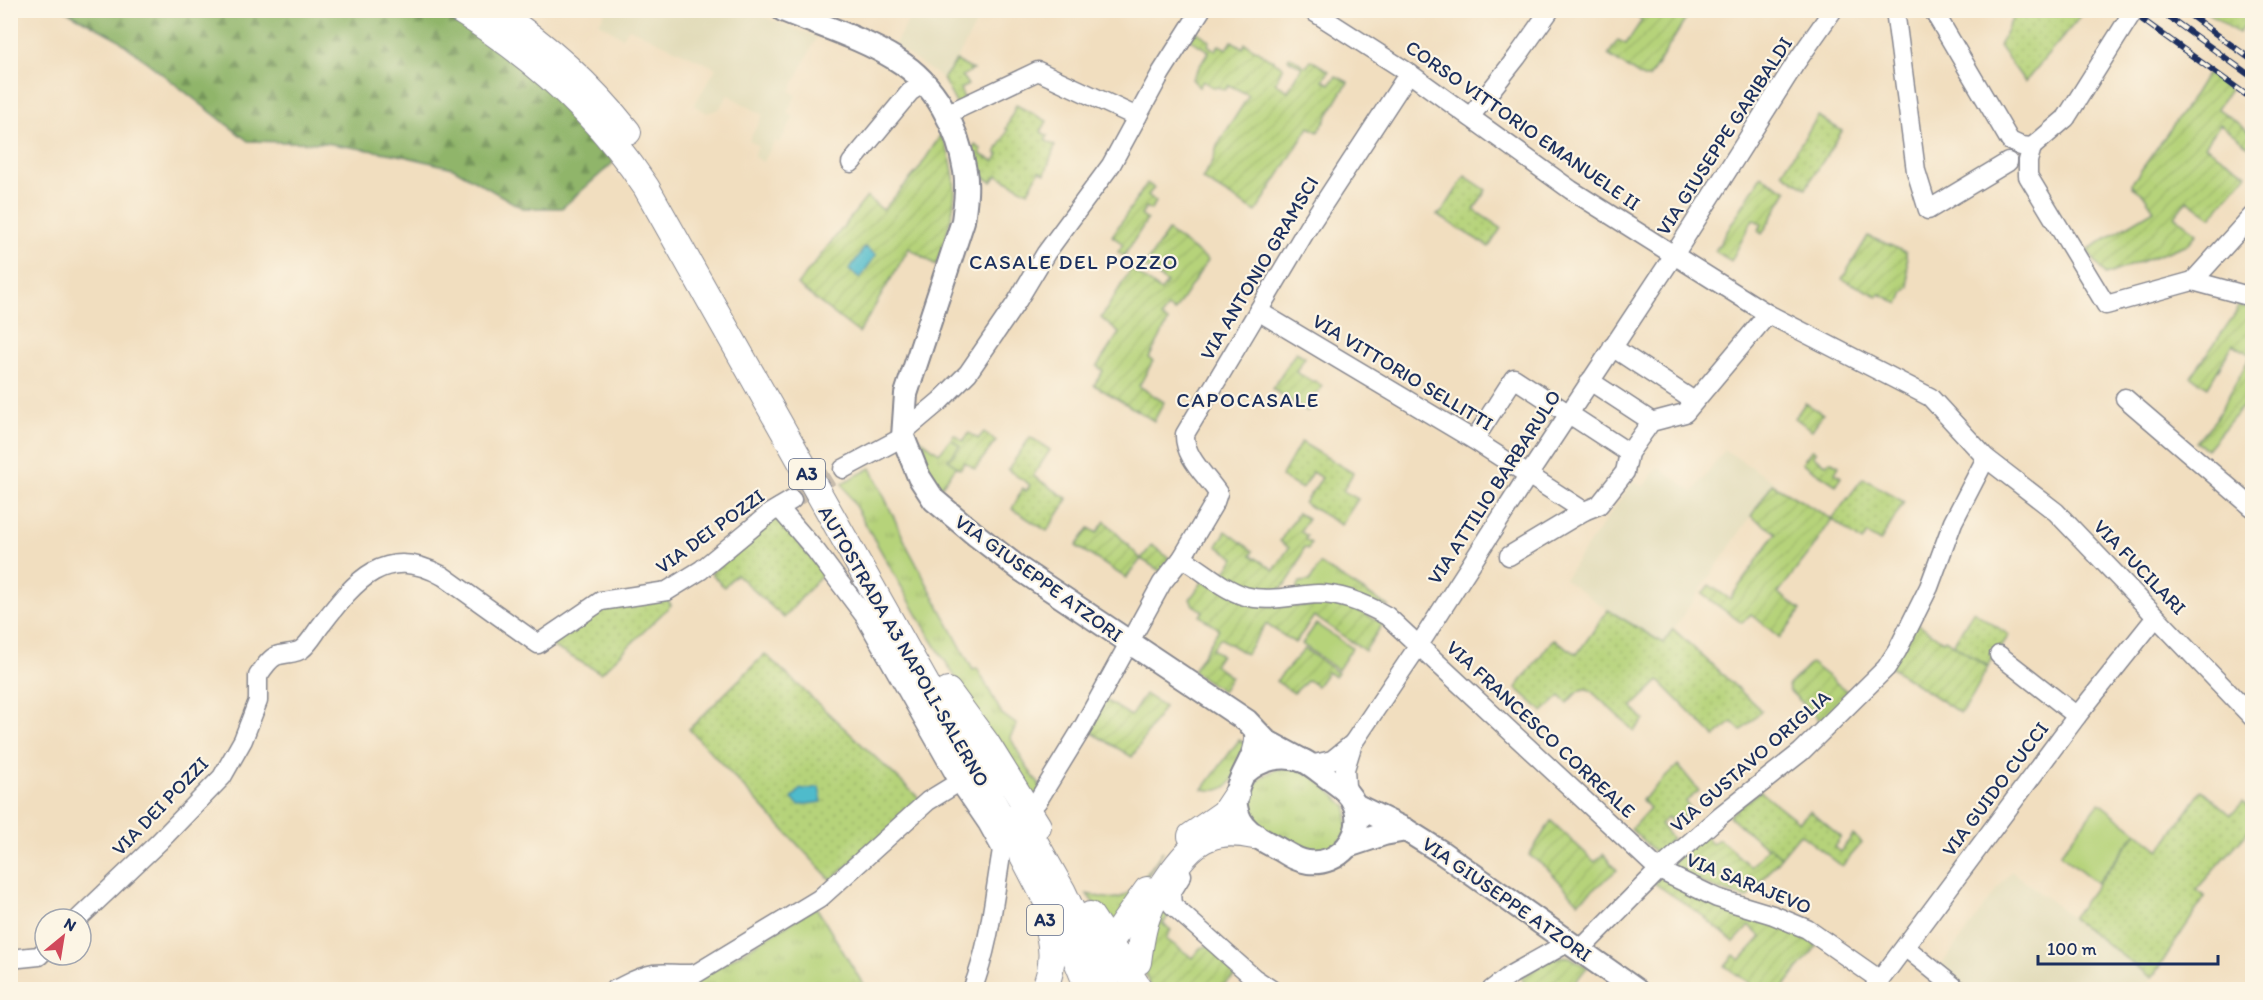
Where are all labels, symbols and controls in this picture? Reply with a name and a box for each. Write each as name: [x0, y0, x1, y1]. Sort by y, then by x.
street label: VIA GIUSEPPE GARIBALDI: [1651, 32, 1797, 240]
street label: CORSO VITTORIO EMANUELE II: [1401, 35, 1645, 215]
street label: VIA ANTONIO GRAMSCI: [1195, 172, 1323, 364]
district label: CASALE DEL POZZO: [969, 249, 1179, 274]
street label: VIA VITTORIO SELLITTI: [1308, 308, 1498, 436]
street label: VIA ATTILIO BARBARULO: [1422, 385, 1566, 589]
district label: CAPOCASALE: [1176, 387, 1320, 412]
road number: A3: [789, 459, 825, 489]
street label: VIA DEI POZZI: [651, 483, 769, 579]
street label: AUTOSTRADA A3 NAPOLI-SALERNO: [813, 501, 995, 791]
street label: VIA GIUSEPPE ATZORI: [950, 509, 1128, 647]
street label: VIA FUCILARI: [2089, 514, 2191, 620]
street label: VIA FRANCESCO CORREALE: [1442, 635, 1640, 823]
street label: VIA GUSTAVO ORIGLIA: [1665, 685, 1835, 837]
street label: VIA GUIDO CUCCI: [1937, 717, 2053, 861]
street label: VIA DEI POZZI: [107, 751, 213, 861]
street label: VIA GIUSEPPE ATZORI: [1418, 831, 1596, 967]
street label: VIA SARAJEVO: [1683, 847, 1815, 919]
road number: A3: [1027, 905, 1063, 935]
north arrow: [33, 907, 93, 967]
text: N: [61, 914, 80, 935]
scale bar: [2038, 928, 2218, 966]
text: 100 m: [2047, 938, 2097, 960]

